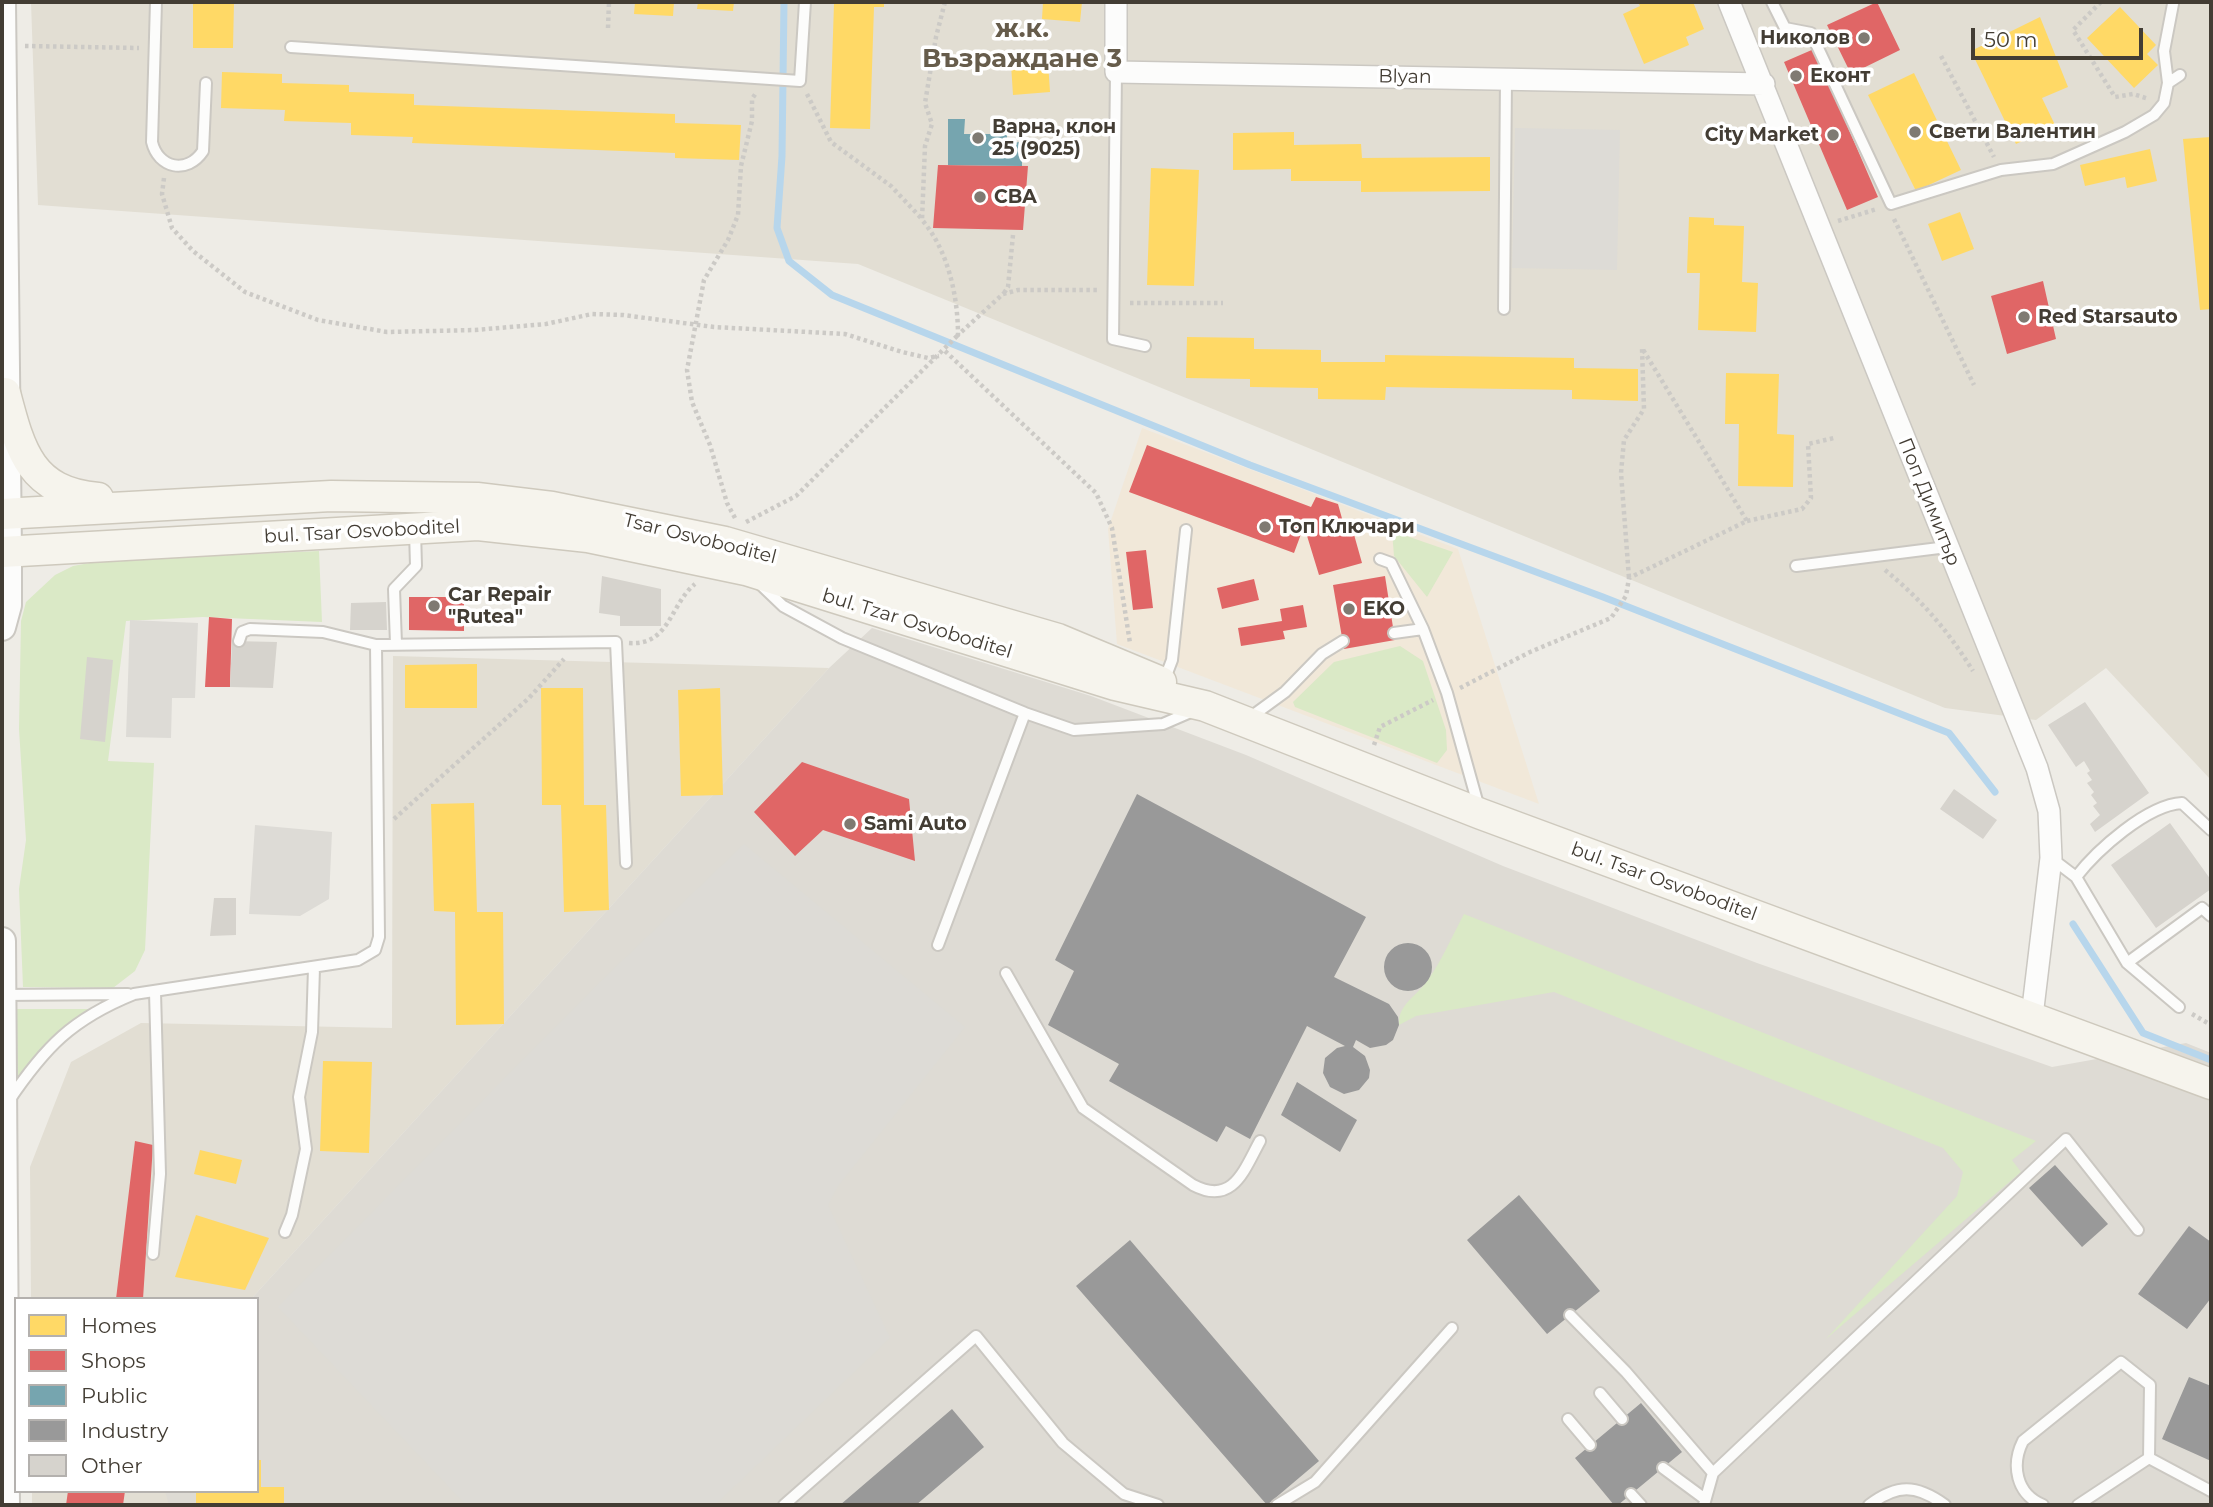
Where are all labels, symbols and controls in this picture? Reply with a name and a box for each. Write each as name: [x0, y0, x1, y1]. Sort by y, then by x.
district label: ж.к. Възраждане 3: [922, 13, 1122, 74]
scale bar: [1975, 14, 2146, 58]
place label: Николов: [1760, 27, 1850, 49]
text: 50 m: [1984, 27, 2038, 52]
marker: Николов: [1856, 30, 1872, 46]
street label: Blyan: [1378, 65, 1432, 89]
place label: Еконт: [1810, 65, 1870, 87]
marker: Еконт: [1788, 68, 1804, 84]
place label: Варна, клон 25 (9025): [992, 116, 1116, 160]
place label: Свети Валентин: [1929, 121, 2096, 143]
place label: City Market: [1705, 124, 1819, 146]
marker: Свети Валентин: [1907, 124, 1923, 140]
marker: City Market: [1825, 127, 1841, 143]
marker: Варна, клон 25 (9025): [970, 130, 986, 146]
place label: CBA: [994, 186, 1037, 208]
marker: CBA: [972, 189, 988, 205]
place label: Red Starsauto: [2038, 306, 2178, 328]
marker: Red Starsauto: [2016, 309, 2032, 325]
street label: Поп Димитър: [1893, 435, 1965, 569]
street label: Tsar Osvoboditel: [621, 509, 779, 569]
street label: bul. Tsar Osvoboditel: [263, 515, 461, 549]
place label: Топ Ключари: [1279, 516, 1415, 538]
marker: Топ Ключари: [1257, 519, 1273, 535]
place label: Car Repair "Rutea": [448, 584, 551, 628]
street label: bul. Tzar Osvoboditel: [819, 584, 1015, 664]
marker: Car Repair "Rutea": [426, 598, 442, 614]
place label: EKO: [1363, 598, 1405, 620]
marker: EKO: [1341, 601, 1357, 617]
place label: Sami Auto: [864, 813, 967, 835]
marker: Sami Auto: [842, 816, 858, 832]
street label: bul. Tsar Osvoboditel: [1568, 838, 1760, 926]
legend: [14, 1297, 259, 1493]
text: Homes: [81, 1313, 156, 1338]
text: Shops: [81, 1348, 146, 1373]
text: Public: [81, 1383, 148, 1408]
text: Industry: [81, 1418, 168, 1443]
text: Other: [81, 1453, 143, 1478]

